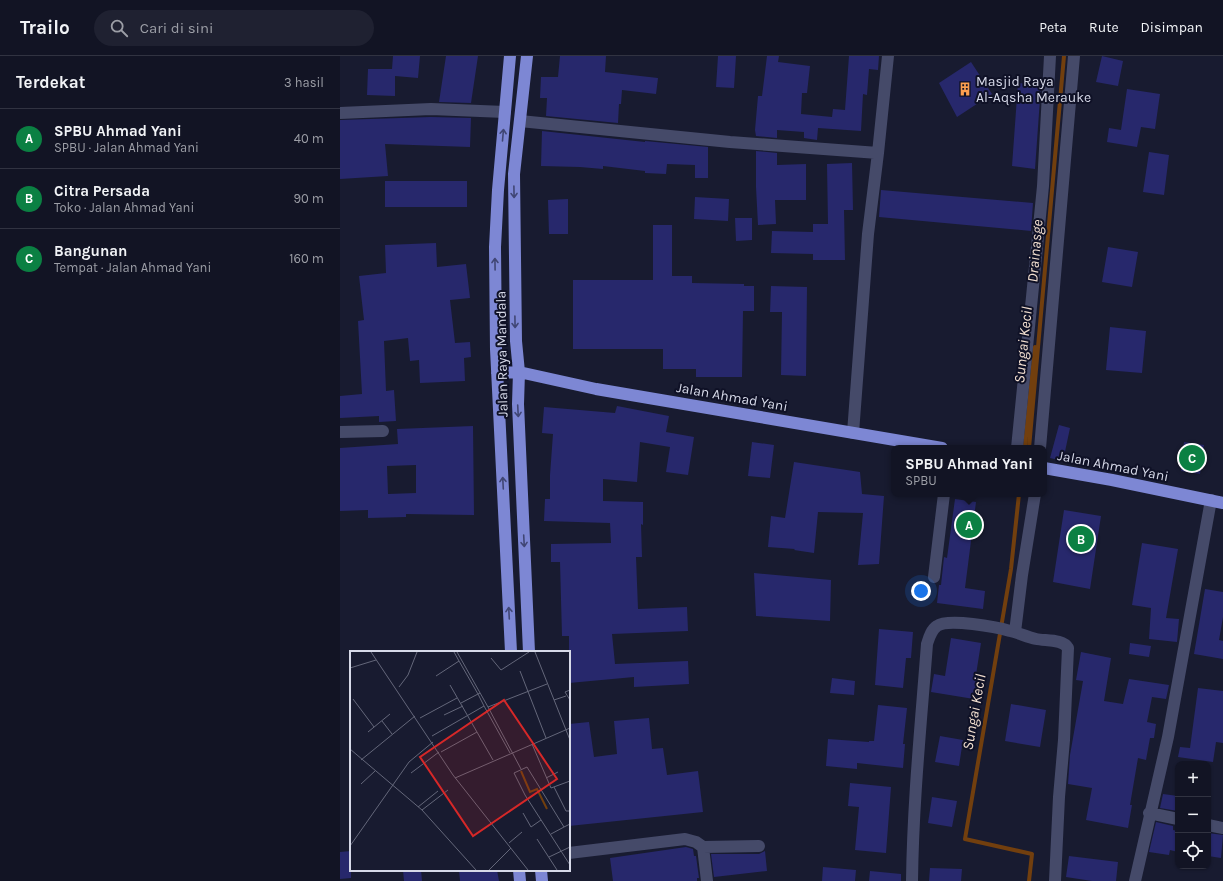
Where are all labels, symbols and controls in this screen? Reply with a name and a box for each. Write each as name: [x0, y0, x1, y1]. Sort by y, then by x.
search box: [94, 10, 374, 46]
text: Trailo: [20, 17, 70, 39]
icon: search: [108, 17, 130, 39]
text: Cari di sini: [140, 19, 214, 37]
text: Peta: [1039, 19, 1067, 36]
text: Rute: [1089, 19, 1119, 36]
text: Disimpan: [1141, 19, 1203, 36]
text: Terdekat: [16, 72, 85, 92]
place label: Masjid Raya Al-Aqsha Merauke: [976, 73, 1091, 106]
text: 3 hasil: [284, 75, 324, 90]
building icon: Masjid Raya Al-Aqsha Merauke: [957, 81, 973, 97]
text: SPBU Ahmad Yani: [54, 122, 182, 140]
one-way arrow: [499, 129, 507, 142]
text: A: [25, 131, 33, 146]
text: 40 m: [294, 131, 324, 146]
text: SPBU · Jalan Ahmad Yani: [54, 140, 199, 155]
text: Citra Persada: [54, 182, 150, 200]
one-way arrow: [510, 185, 518, 198]
text: B: [25, 191, 33, 206]
text: 90 m: [293, 191, 324, 206]
text: Toko · Jalan Ahmad Yani: [54, 200, 194, 215]
water label: Drainasge: [1023, 219, 1047, 283]
text: Bangunan: [54, 242, 127, 260]
text: C: [25, 251, 33, 266]
text: 160 m: [289, 251, 324, 266]
one-way arrow: [491, 258, 499, 271]
text: Tempat · Jalan Ahmad Yani: [54, 260, 211, 275]
street label: Jalan Raya Mandala: [492, 291, 512, 417]
water label: Sungai Kecil: [1010, 306, 1036, 384]
one-way arrow: [512, 315, 519, 328]
street label: Jalan Ahmad Yani: [675, 379, 789, 415]
one-way arrow: [514, 404, 522, 417]
pin: C: [1179, 443, 1205, 473]
popup: [891, 445, 1047, 497]
street label: Jalan Ahmad Yani: [1056, 447, 1170, 485]
text: SPBU Ahmad Yani: [905, 455, 1033, 473]
text: SPBU: [905, 473, 937, 488]
one-way arrow: [499, 477, 506, 490]
pin: A: [956, 510, 982, 540]
pin: B: [1068, 524, 1094, 554]
one-way arrow: [520, 534, 528, 547]
your location: [911, 581, 931, 601]
one-way arrow: [505, 607, 512, 620]
inset map: [350, 651, 570, 871]
water label: Sungai Kecil: [958, 672, 990, 751]
map controls: [1175, 761, 1211, 869]
button: +: [1175, 761, 1211, 797]
button: −: [1175, 797, 1211, 833]
button: locate: [1175, 833, 1211, 869]

